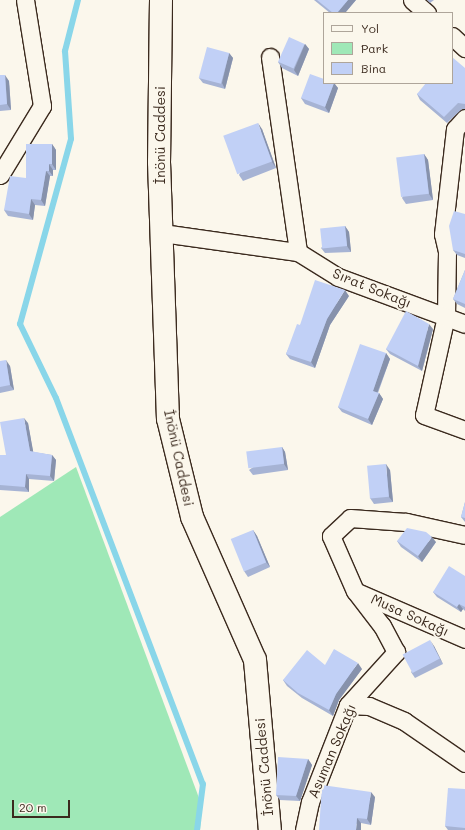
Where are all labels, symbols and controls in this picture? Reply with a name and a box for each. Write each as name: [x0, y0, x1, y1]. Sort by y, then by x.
legend: [323, 12, 453, 84]
text: Yol: [361, 20, 379, 36]
text: Park: [361, 40, 388, 56]
text: Bina: [361, 60, 386, 76]
street label: İnönü Caddesi: [152, 86, 168, 184]
street label: Sırat Sokağı: [330, 265, 414, 311]
street label: İnönü Caddesi: [161, 408, 197, 508]
street label: Musa Sokağı: [368, 590, 452, 640]
street label: Asuman Sokağı: [305, 701, 359, 801]
street label: İnönü Caddesi: [251, 717, 277, 817]
scale bar: [14, 792, 72, 818]
text: 20 m: [19, 799, 47, 815]

